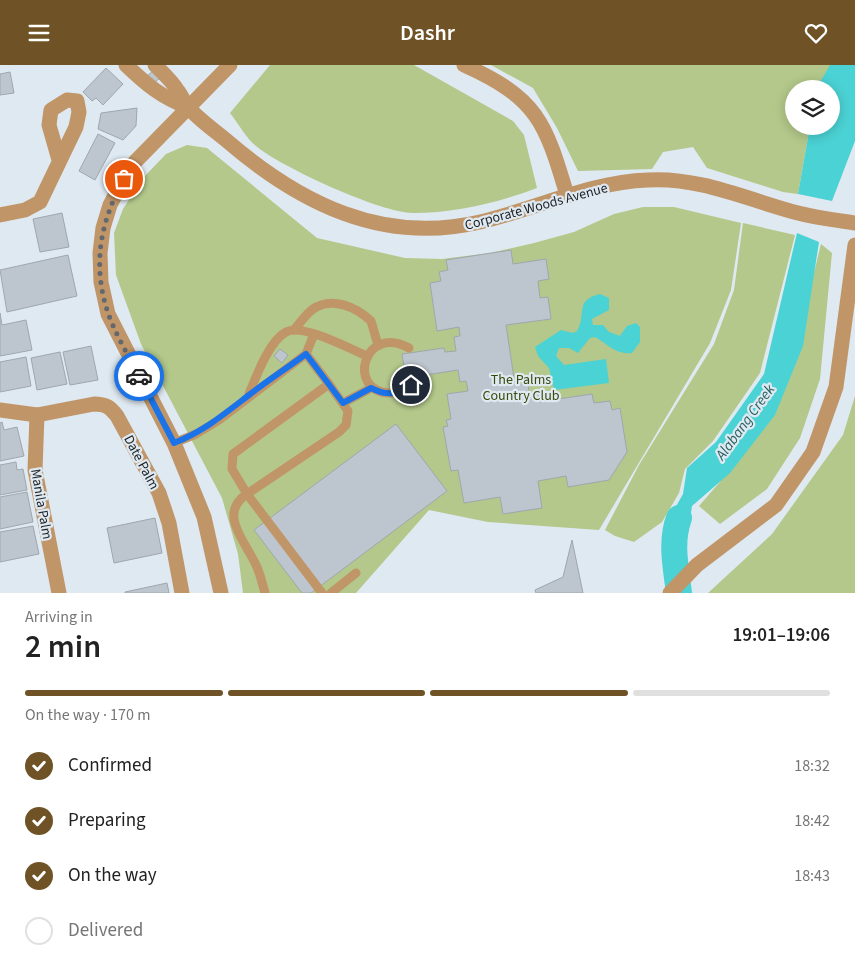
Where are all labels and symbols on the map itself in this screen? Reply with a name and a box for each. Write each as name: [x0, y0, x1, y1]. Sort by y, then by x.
pin: [103, 158, 145, 200]
street label: Corporate Woods Avenue: [463, 178, 610, 236]
courier: [114, 351, 164, 401]
pin: [390, 364, 432, 406]
park label: The Palms Country Club: [482, 370, 560, 406]
water label: Alabang Creek: [710, 379, 781, 465]
street label: Date Palm: [118, 432, 164, 493]
street label: Manila Palm: [25, 467, 57, 541]

